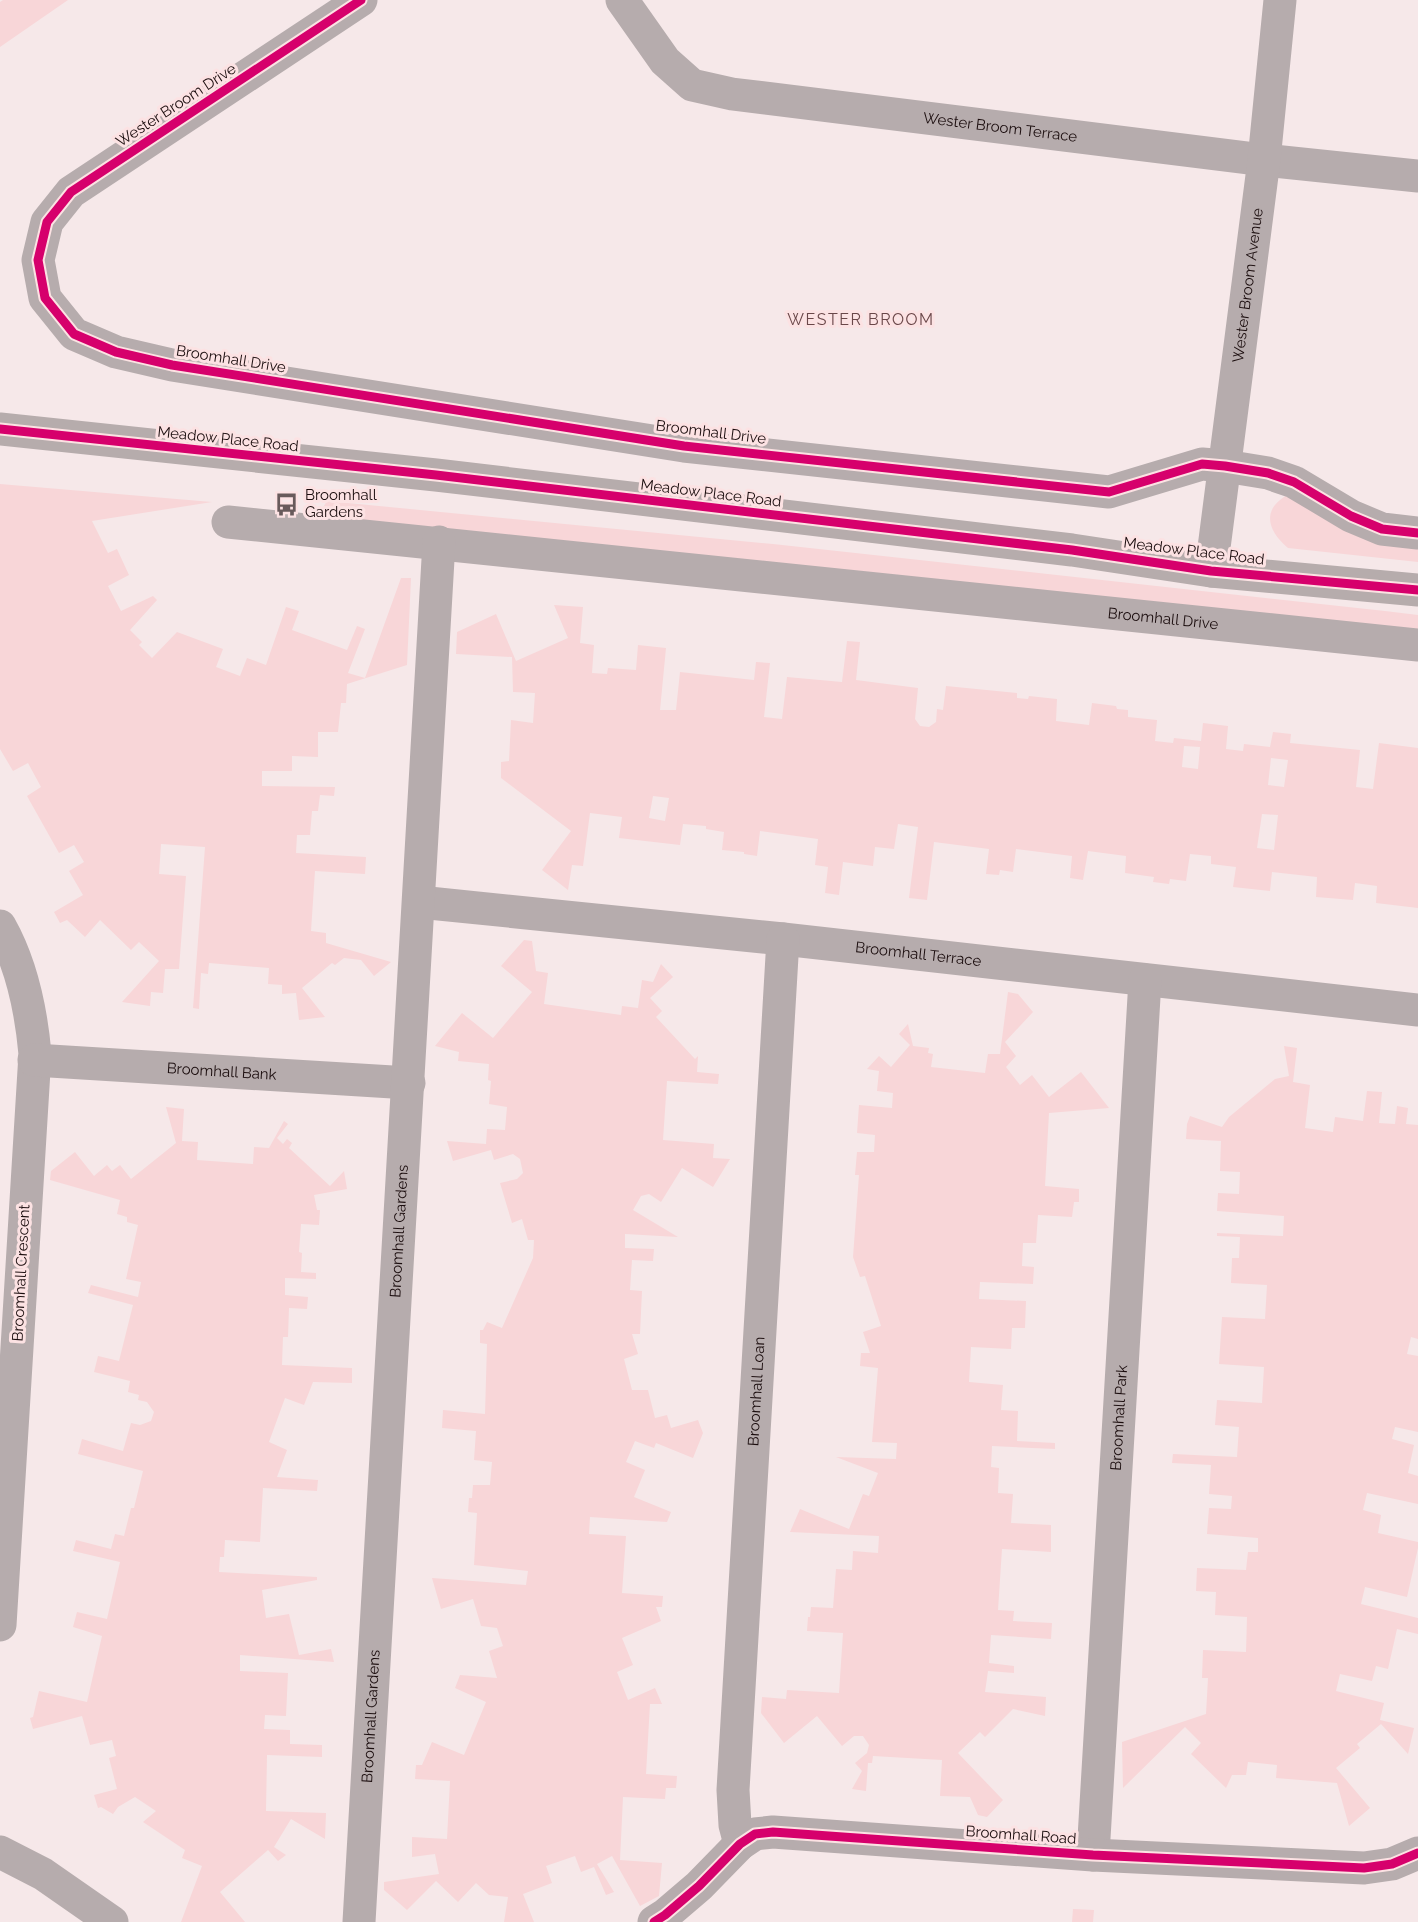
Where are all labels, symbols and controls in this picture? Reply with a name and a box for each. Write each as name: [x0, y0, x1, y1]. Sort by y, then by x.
street label: Wester Broom Drive: [113, 59, 240, 151]
street label: Wester Broom Terrace: [922, 109, 1079, 146]
street label: Wester Broom Avenue: [1229, 207, 1267, 364]
district label: WESTER BROOM: [787, 310, 935, 329]
street label: Broomhall Drive: [175, 341, 287, 377]
street label: Broomhall Drive: [655, 416, 767, 448]
street label: Meadow Place Road: [156, 423, 300, 455]
street label: Meadow Place Road: [639, 475, 783, 511]
place label: Broomhall Gardens: [305, 486, 378, 521]
bus stop icon: Broomhall Gardens: [274, 491, 300, 517]
street label: Meadow Place Road: [1122, 533, 1266, 569]
street label: Broomhall Drive: [1107, 604, 1219, 633]
street label: Broomhall Terrace: [854, 938, 982, 970]
street label: Broomhall Bank: [166, 1059, 277, 1084]
street label: Broomhall Gardens: [386, 1164, 412, 1298]
street label: Broomhall Crescent: [8, 1204, 34, 1342]
street label: Broomhall Loan: [744, 1336, 769, 1447]
street label: Broomhall Park: [1107, 1364, 1131, 1471]
street label: Broomhall Gardens: [358, 1649, 384, 1783]
street label: Broomhall Road: [965, 1822, 1077, 1848]

